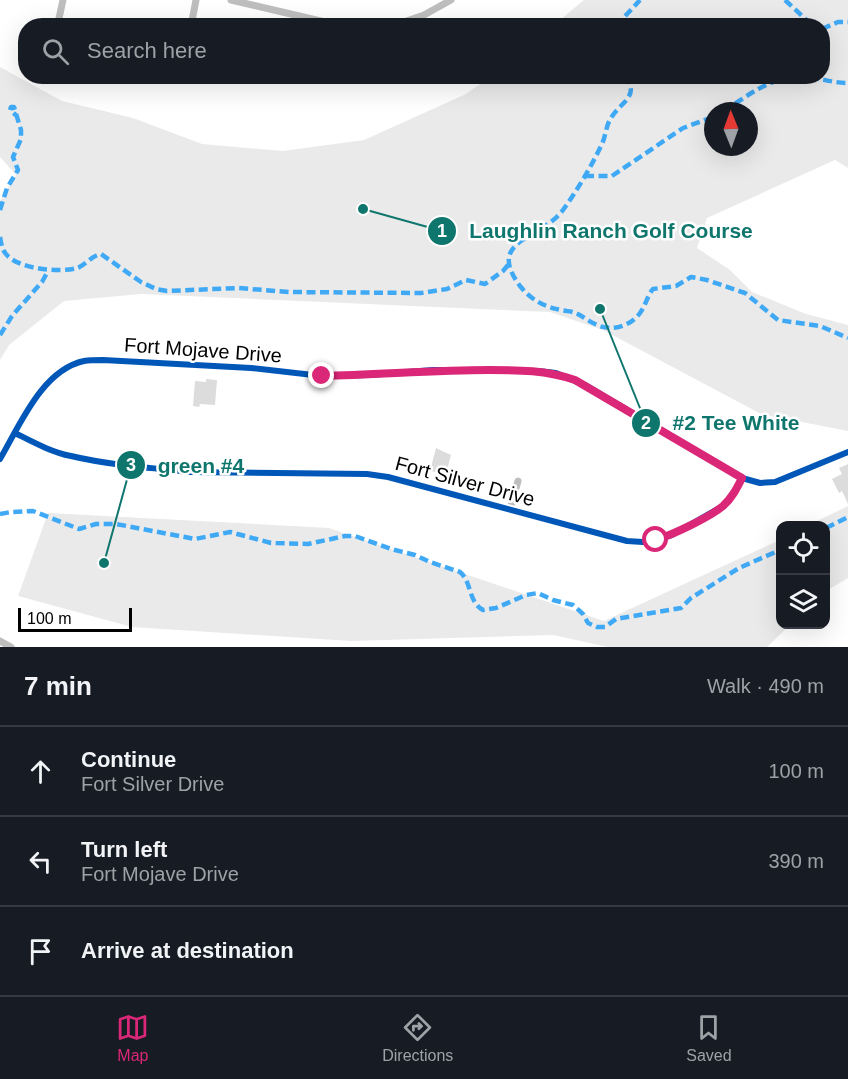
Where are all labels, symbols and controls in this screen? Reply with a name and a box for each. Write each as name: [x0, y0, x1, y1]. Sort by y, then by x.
search box: [18, 18, 830, 84]
icon: search: [39, 35, 72, 68]
text: Search here: [87, 38, 207, 63]
north arrow: [704, 102, 758, 156]
callout: Laughlin Ranch Golf Course: [427, 212, 765, 251]
text: Laughlin Ranch Golf Course: [469, 219, 753, 242]
text: 1: [437, 221, 447, 241]
street label: Fort Mojave Drive: [124, 334, 282, 366]
route end: [308, 362, 334, 388]
callout: #2 Tee White: [631, 403, 811, 442]
text: #2 Tee White: [673, 411, 799, 434]
text: 2: [641, 413, 651, 433]
callout: green #4: [116, 446, 256, 485]
street label: Fort Silver Drive: [393, 452, 537, 510]
text: green #4: [158, 454, 245, 477]
text: 3: [126, 455, 136, 475]
map controls: [776, 521, 830, 629]
button: locate: [776, 521, 830, 575]
route start: [642, 526, 668, 552]
button: layers: [776, 575, 830, 629]
scale bar: [18, 605, 132, 632]
text: 100 m: [27, 610, 71, 627]
text: 7 min: [24, 671, 92, 701]
text: Walk · 490 m: [707, 675, 824, 697]
text: Continue: [81, 747, 176, 772]
icon: ahead: [24, 755, 57, 788]
text: 100 m: [768, 760, 824, 782]
text: Fort Silver Drive: [81, 773, 224, 795]
text: Turn left: [81, 837, 167, 862]
icon: left: [24, 845, 57, 878]
text: 390 m: [768, 850, 824, 872]
text: Fort Mojave Drive: [81, 863, 239, 885]
icon: arrive: [24, 935, 57, 968]
text: Arrive at destination: [81, 938, 294, 963]
tab: Map: [116, 1011, 149, 1065]
tab: Directions: [382, 1011, 453, 1065]
tab: Saved: [686, 1011, 732, 1065]

